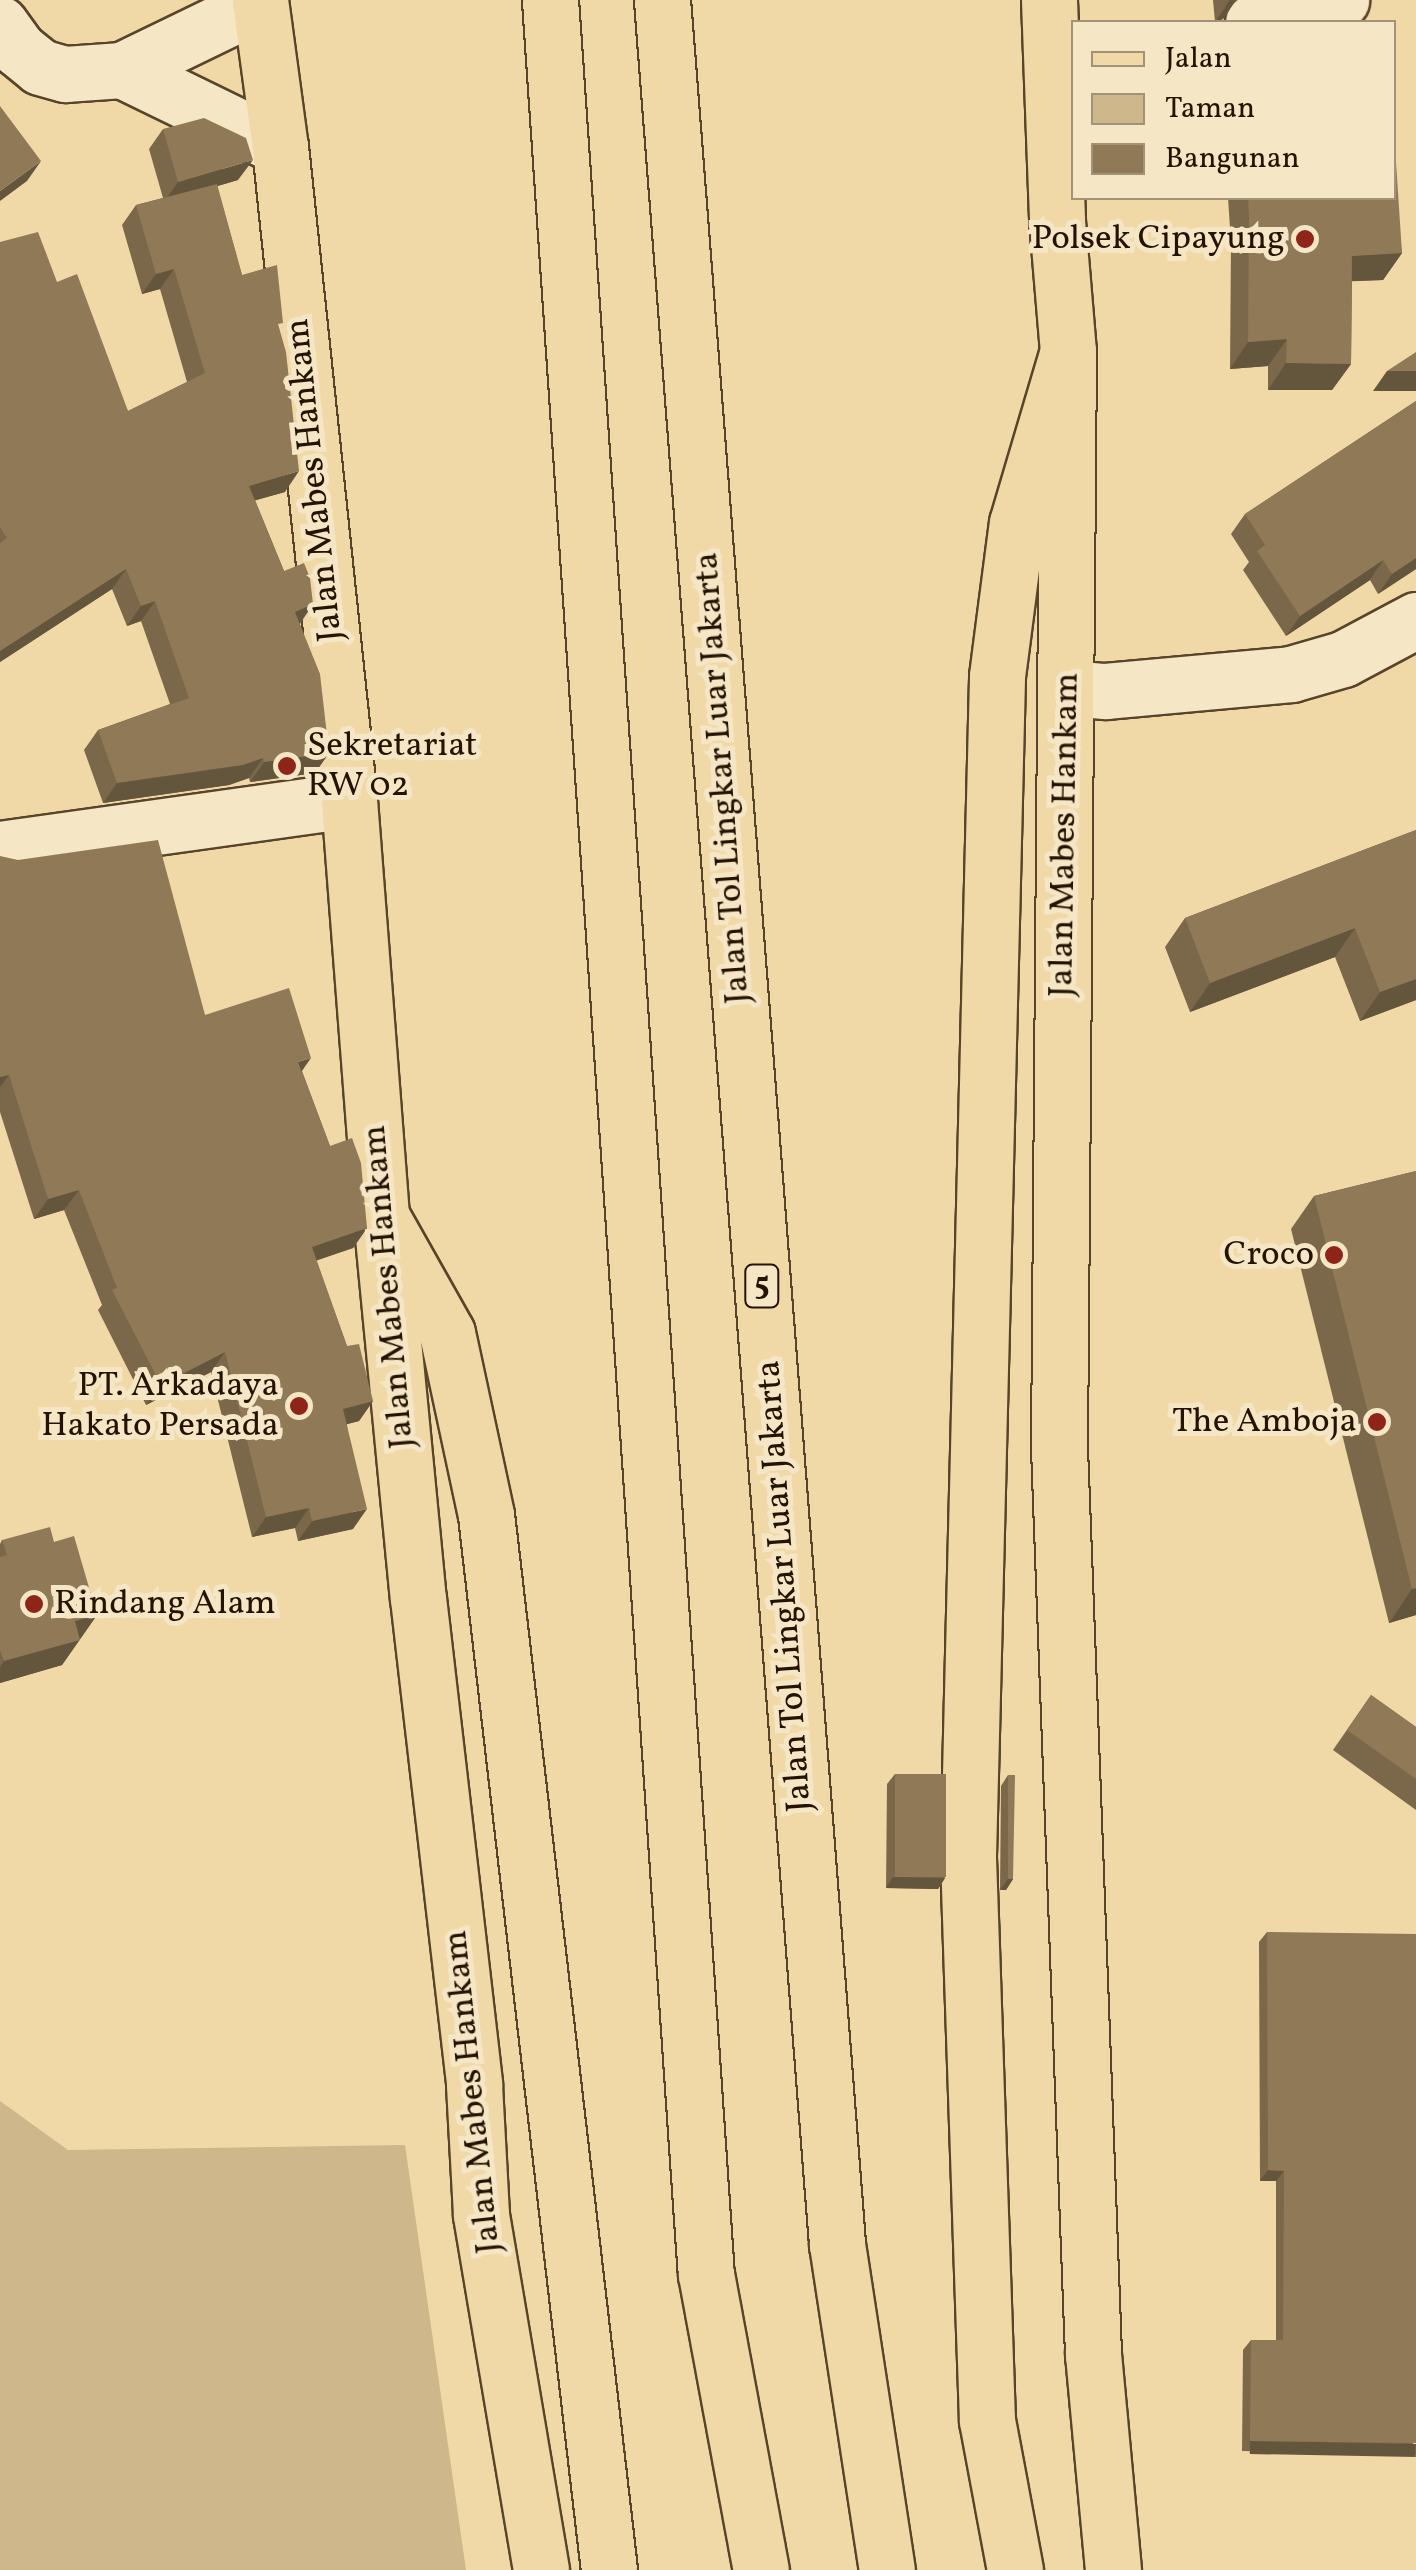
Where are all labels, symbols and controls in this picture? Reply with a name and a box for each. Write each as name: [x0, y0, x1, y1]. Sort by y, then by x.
legend: [1071, 20, 1396, 200]
text: Jalan: [1165, 38, 1232, 80]
text: Taman: [1165, 88, 1255, 130]
text: Bangunan: [1165, 138, 1300, 180]
place label: Polsek Cipayung: [1032, 218, 1285, 260]
marker: Polsek Cipayung: [1294, 228, 1316, 250]
street label: Jalan Mabes Hankam: [277, 316, 353, 644]
street label: Jalan Tol Lingkar Luar Jakarta: [686, 550, 760, 1006]
street label: Jalan Mabes Hankam: [1041, 672, 1089, 998]
place label: Sekretariat RW 02: [307, 725, 477, 807]
marker: Sekretariat RW 02: [276, 755, 298, 777]
street label: Jalan Mabes Hankam: [354, 1123, 424, 1451]
place label: Croco: [1224, 1234, 1314, 1276]
marker: Croco: [1323, 1244, 1345, 1266]
road number: 5: [742, 1259, 782, 1313]
street label: Jalan Tol Lingkar Luar Jakarta: [748, 1358, 822, 1814]
place label: PT. Arkadaya Hakato Persada: [41, 1365, 279, 1447]
marker: PT. Arkadaya Hakato Persada: [288, 1395, 310, 1417]
place label: The Amboja: [1172, 1401, 1357, 1443]
marker: The Amboja: [1366, 1411, 1388, 1433]
place label: Rindang Alam: [54, 1583, 276, 1625]
marker: Rindang Alam: [23, 1593, 45, 1615]
street label: Jalan Mabes Hankam: [435, 1928, 511, 2256]

